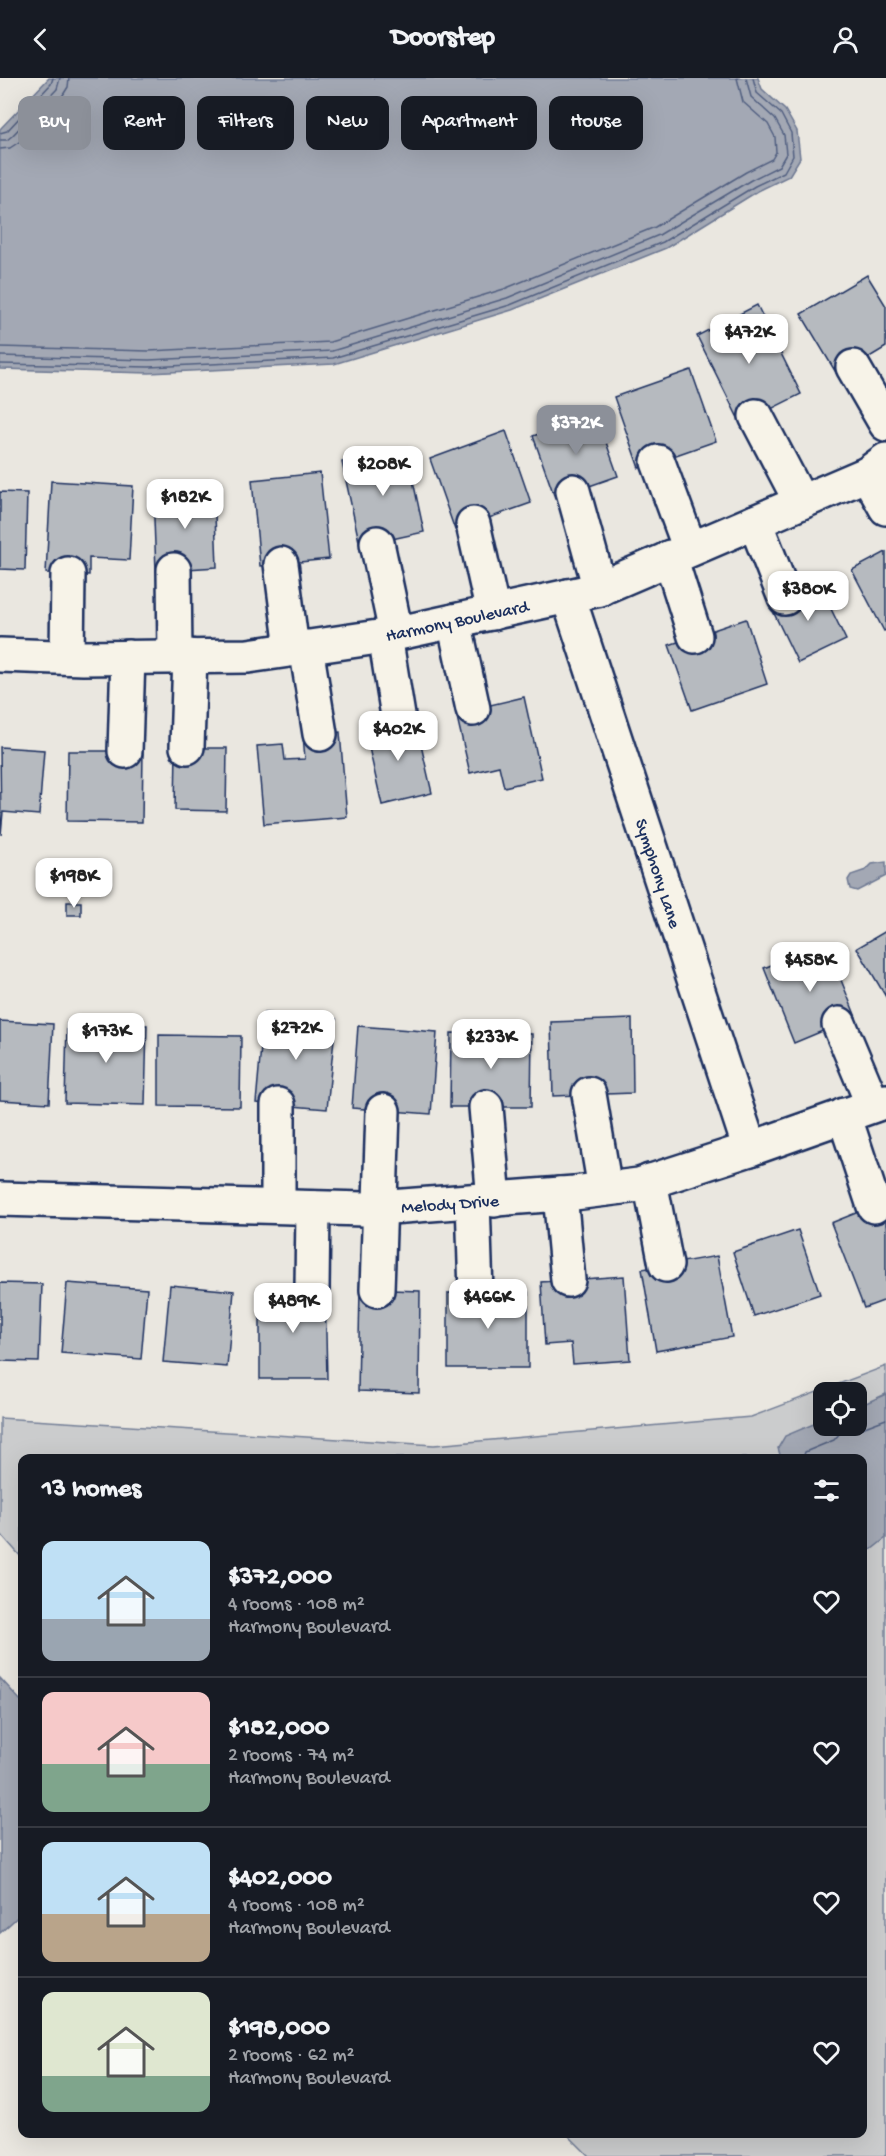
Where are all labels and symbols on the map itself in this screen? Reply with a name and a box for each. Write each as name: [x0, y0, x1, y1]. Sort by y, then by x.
pin: $472K: [707, 314, 791, 365]
pin: $372K: [534, 405, 618, 456]
pin: $208K: [341, 446, 425, 497]
pin: $182K: [143, 479, 227, 530]
pin: $380K: [766, 571, 850, 622]
street label: Harmony Boulevard: [384, 597, 532, 648]
pin: $402K: [356, 711, 440, 762]
street label: Symphony Lane: [629, 816, 684, 932]
pin: $198K: [32, 858, 116, 909]
pin: $458K: [768, 942, 852, 993]
pin: $272K: [254, 1010, 338, 1061]
pin: $173K: [64, 1013, 148, 1064]
pin: $233K: [449, 1019, 533, 1070]
street label: Melody Drive: [401, 1192, 500, 1219]
pin: $466K: [446, 1279, 530, 1330]
pin: $489K: [251, 1283, 335, 1334]

